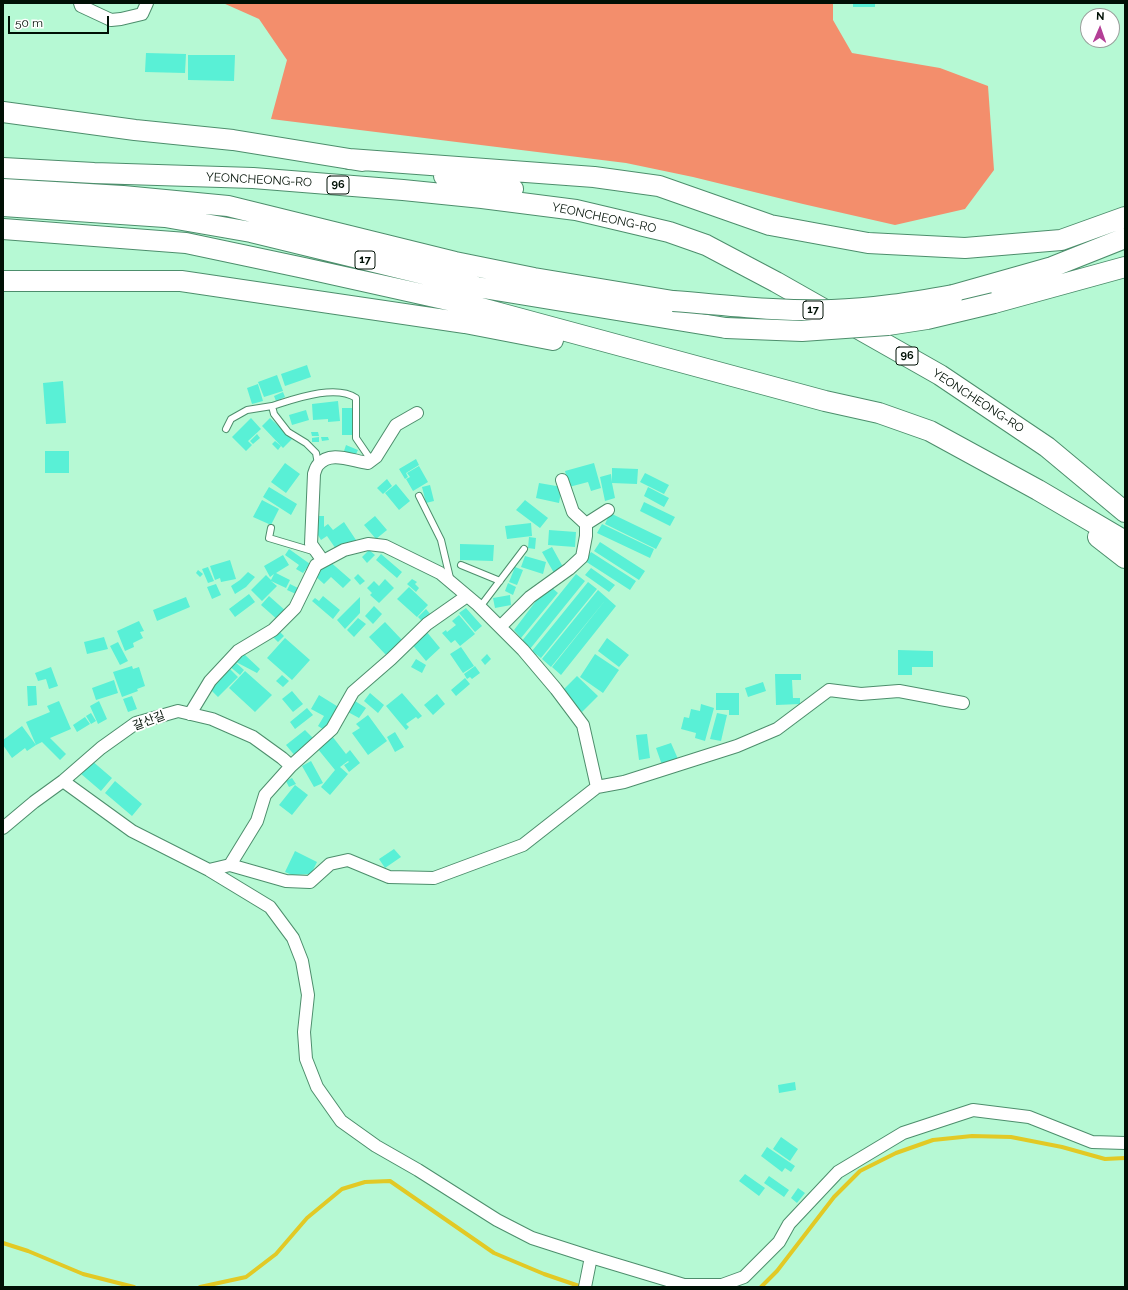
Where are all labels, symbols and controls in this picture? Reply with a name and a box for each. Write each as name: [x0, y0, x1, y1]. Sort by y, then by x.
scale bar: [10, 8, 111, 34]
north arrow: [1080, 8, 1120, 48]
text: N: [1096, 10, 1105, 23]
text: 50 m: [15, 16, 43, 30]
street label: YEONCHEONG-RO: [206, 170, 312, 190]
road number: 96: [327, 176, 349, 194]
street label: YEONCHEONG-RO: [551, 200, 657, 236]
road number: 17: [355, 251, 375, 269]
road number: 17: [803, 301, 823, 319]
road number: 96: [896, 347, 918, 365]
street label: YEONCHEONG-RO: [930, 366, 1026, 436]
street label: 갈산길: [131, 708, 167, 734]

